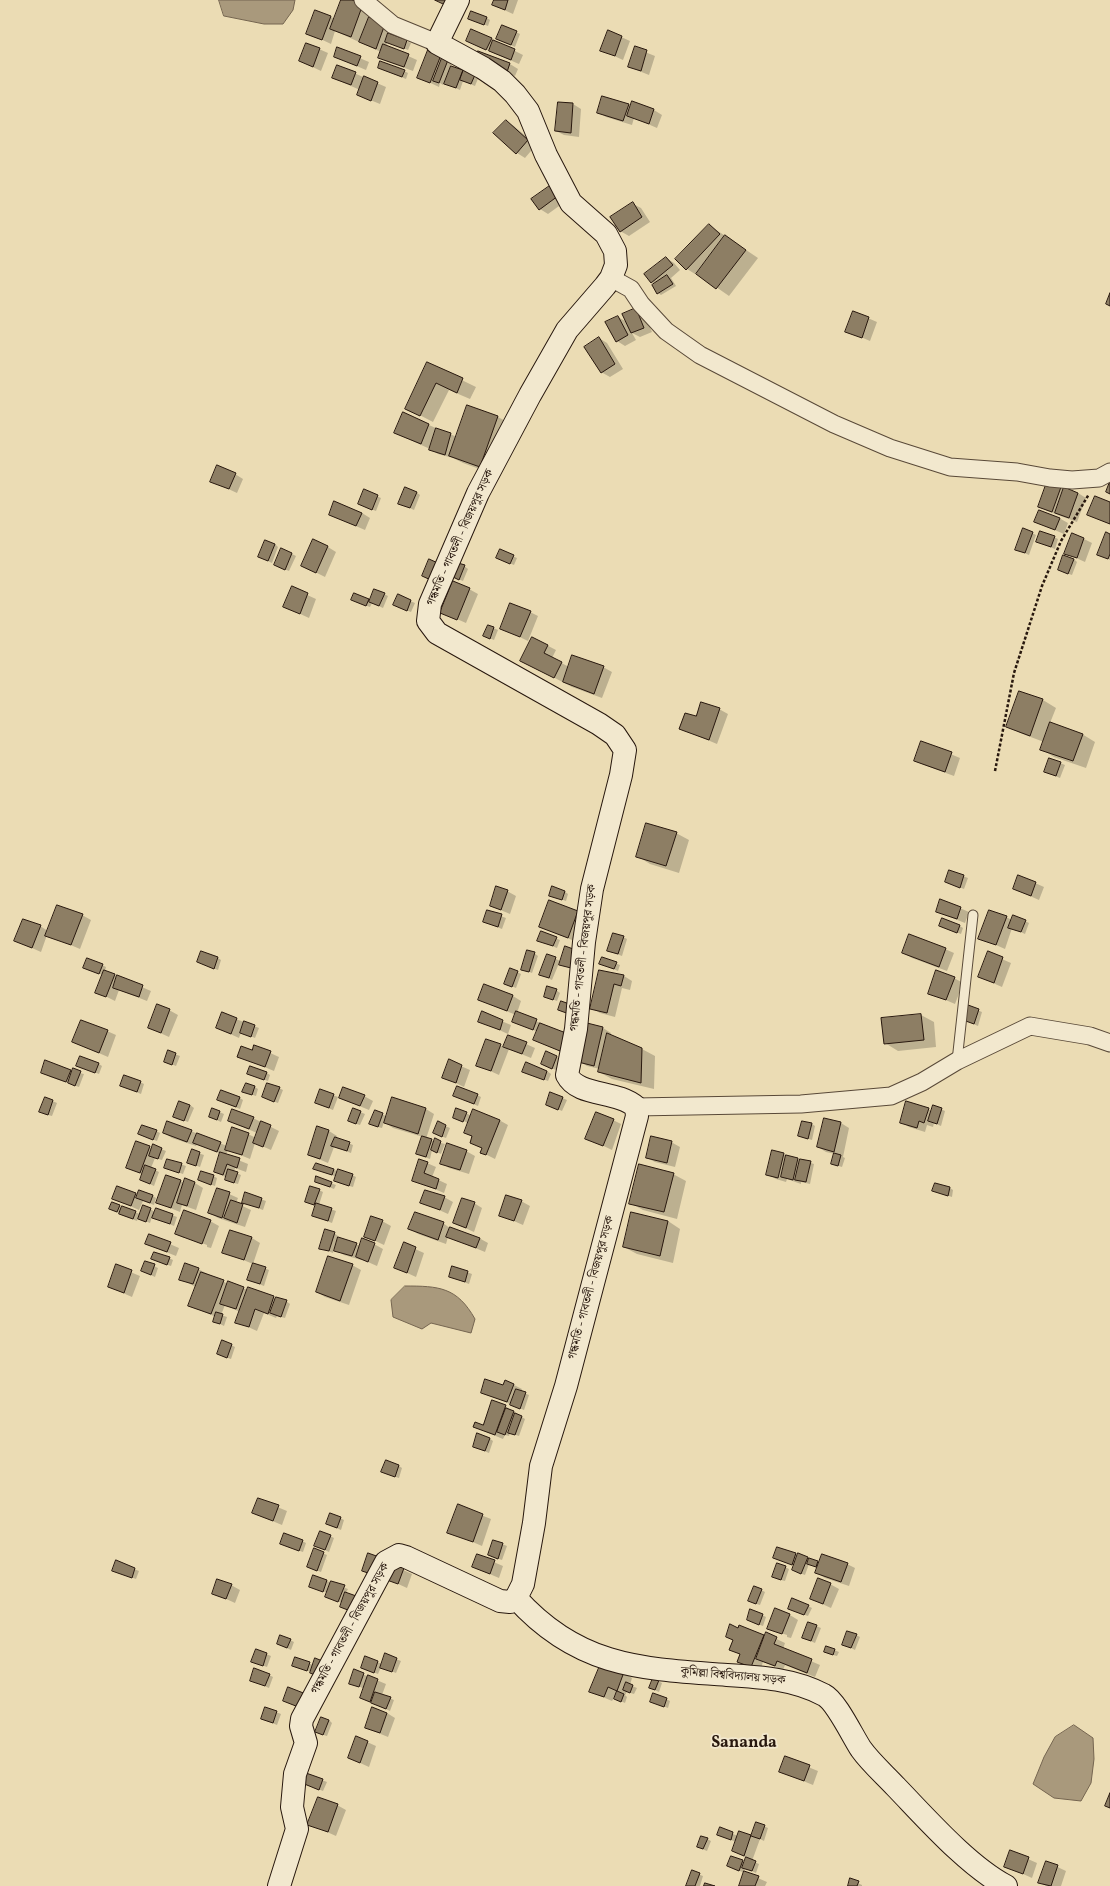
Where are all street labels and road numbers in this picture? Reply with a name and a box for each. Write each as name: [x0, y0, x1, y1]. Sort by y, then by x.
street label: গন্ধমতি - গাবতলী - বিজয়পুর সড়ক: [424, 467, 498, 609]
street label: গন্ধমতি - গাবতলী - বিজয়পুর সড়ক: [568, 884, 600, 1032]
street label: গন্ধমতি - গাবতলী - বিজয়পুর সড়ক: [566, 1215, 618, 1361]
street label: গন্ধমতি - গাবতলী - বিজয়পুর সড়ক: [309, 1561, 393, 1697]
street label: কুমিল্লা বিশ্ববিদ্যালয় সড়ক: [680, 1665, 786, 1689]

